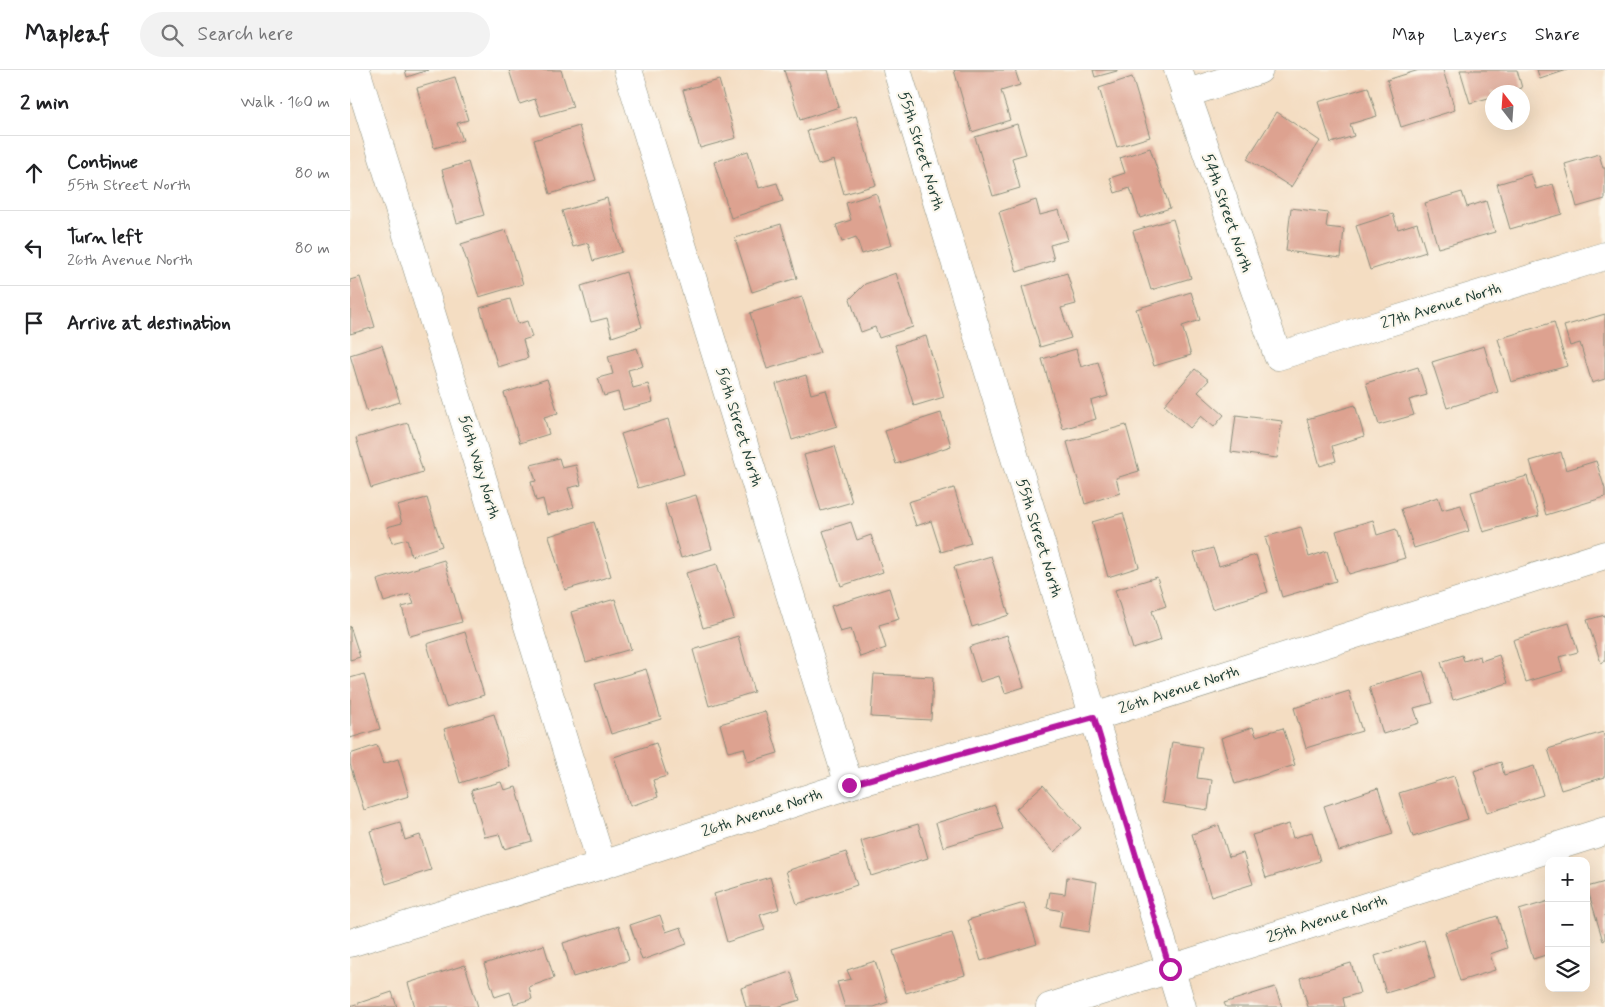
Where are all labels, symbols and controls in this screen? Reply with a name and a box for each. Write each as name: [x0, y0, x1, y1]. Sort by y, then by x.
search box: [140, 12, 490, 57]
text: Mapleaf: [25, 19, 110, 50]
icon: search: [158, 21, 186, 49]
text: Search here: [198, 22, 293, 47]
text: Map: [1392, 23, 1425, 47]
text: Layers: [1453, 23, 1507, 47]
text: Share: [1535, 23, 1580, 47]
north arrow: [1485, 85, 1530, 130]
text: 2 min: [20, 89, 69, 117]
street label: 55th Street North: [893, 89, 949, 213]
text: Walk · 160 m: [240, 92, 330, 113]
text: Continue: [67, 150, 138, 175]
street label: 54th Street North: [1197, 151, 1257, 275]
icon: ahead: [20, 159, 48, 187]
text: 80 m: [295, 163, 330, 184]
text: 55th Street North: [67, 175, 191, 196]
text: Turn left: [67, 225, 143, 250]
icon: left: [20, 234, 48, 262]
text: 80 m: [295, 238, 330, 259]
text: 26th Avenue North: [67, 250, 193, 271]
street label: 27th Avenue North: [1378, 278, 1504, 334]
icon: arrive: [20, 309, 48, 337]
text: Arrive at destination: [67, 311, 231, 336]
street label: 56th Street North: [711, 365, 767, 489]
street label: 56th Way North: [453, 412, 505, 522]
street label: 55th Street North: [1011, 476, 1067, 600]
street label: 26th Avenue North: [1116, 661, 1242, 719]
route end: [838, 774, 861, 797]
street label: 26th Avenue North: [699, 784, 825, 842]
map controls: [1545, 857, 1590, 992]
button: +: [1545, 857, 1590, 902]
street label: 25th Avenue North: [1264, 890, 1390, 948]
button: −: [1545, 902, 1590, 947]
button: layers: [1545, 947, 1590, 992]
route start: [1159, 958, 1182, 981]

